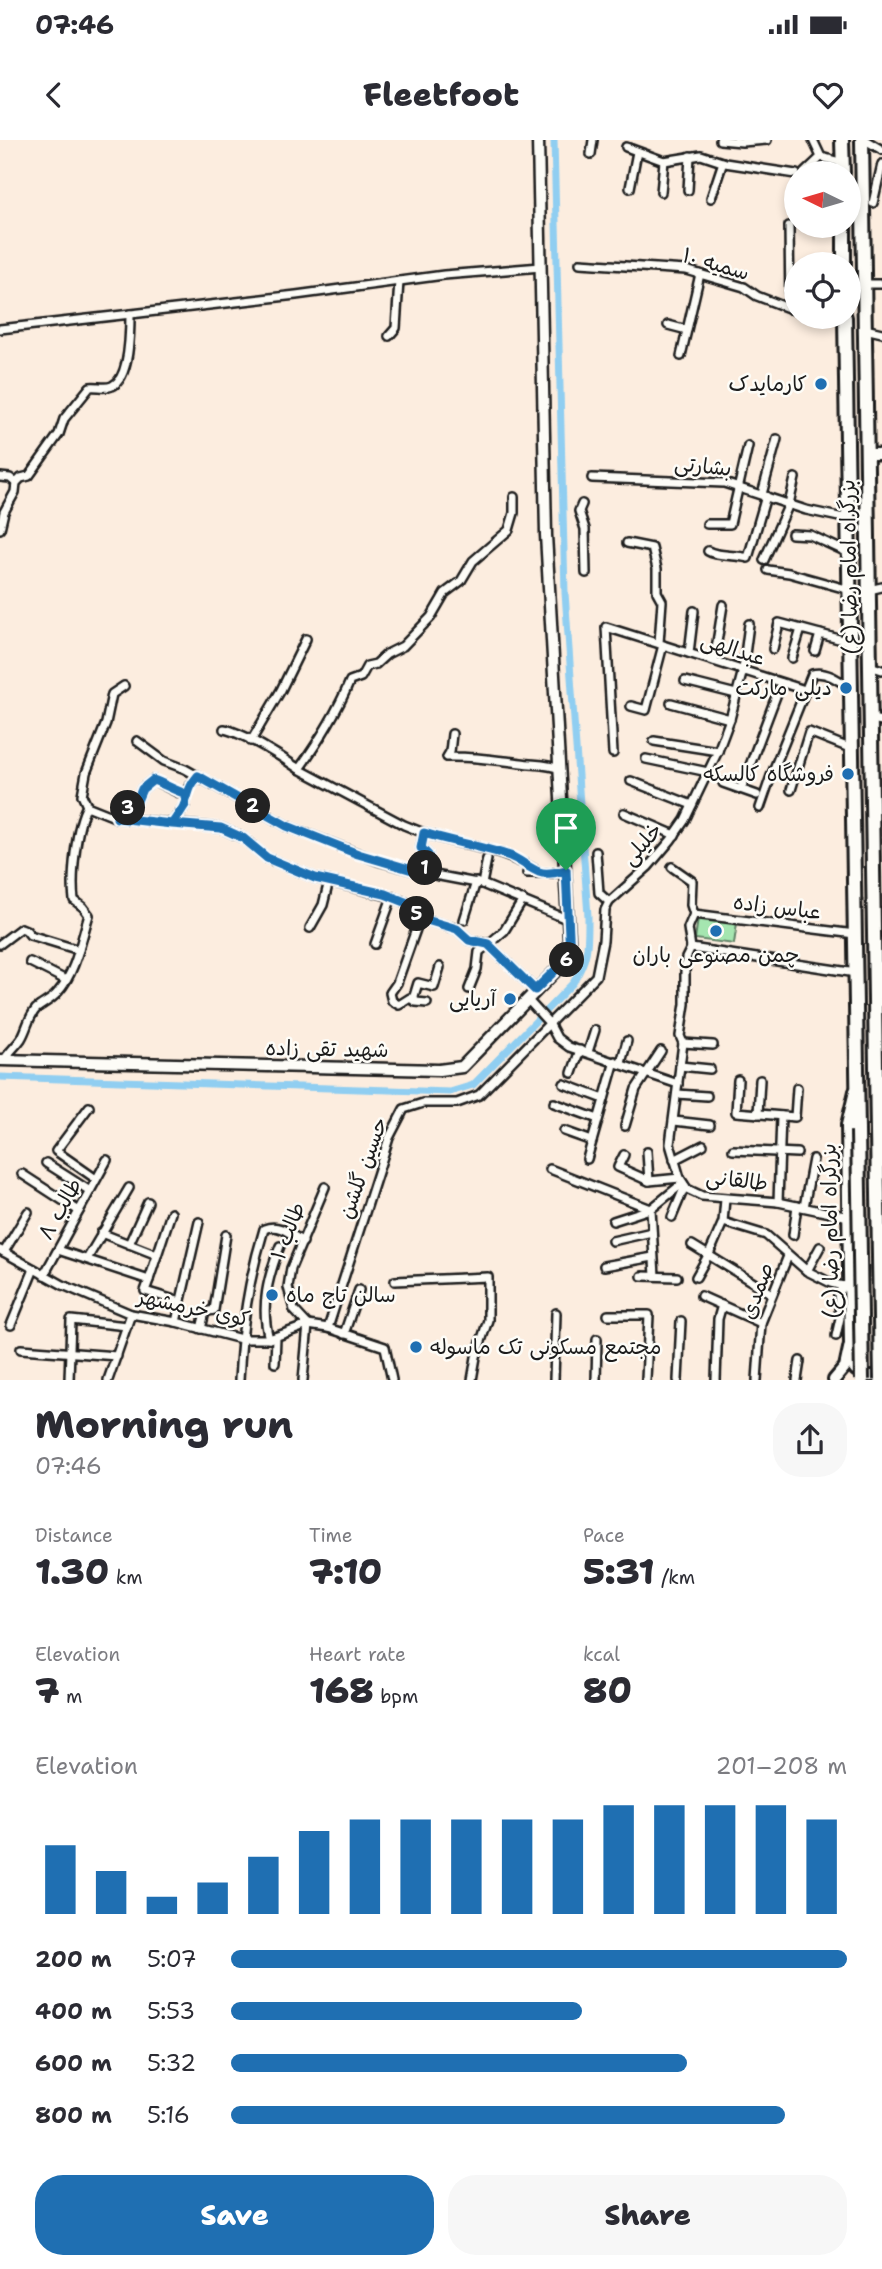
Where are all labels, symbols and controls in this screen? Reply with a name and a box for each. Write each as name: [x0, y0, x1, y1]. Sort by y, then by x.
text: 07:46: [35, 7, 114, 42]
text: Fleetfoot: [363, 73, 519, 116]
icon: back: [35, 76, 73, 114]
icon: heart: [809, 76, 847, 114]
north arrow: [784, 161, 861, 238]
map controls: [784, 161, 861, 329]
street label: سمیه ۱۰: [679, 241, 753, 287]
button: locate: [784, 252, 861, 329]
place label: کارمایدک: [728, 370, 807, 398]
marker: کارمایدک: [813, 376, 829, 392]
street label: بشارتی: [673, 449, 733, 483]
street label: بزرگراه امام رضا (ع): [833, 479, 867, 655]
street label: عبدالهی: [697, 625, 769, 673]
place label: دیلی مارکت: [735, 674, 832, 702]
marker: دیلی مارکت: [838, 680, 854, 696]
place label: فروشگاه کالسکه: [703, 760, 834, 788]
marker: فروشگاه کالسکه: [840, 766, 856, 782]
pin: 2: [236, 788, 270, 824]
pin: 3: [110, 790, 146, 826]
text: 2: [246, 793, 259, 818]
text: 3: [121, 795, 134, 820]
pin: [536, 798, 596, 870]
icon: arrive: [547, 809, 585, 847]
street label: خلیلی: [615, 817, 669, 871]
pin: 1: [408, 850, 442, 886]
text: 1: [420, 855, 429, 880]
street label: عباس زاده: [732, 888, 822, 926]
pin: 5: [400, 896, 434, 932]
text: 5: [411, 901, 422, 926]
marker: چمن مصنوعی باران: [708, 923, 724, 939]
place label: چمن مصنوعی باران: [633, 941, 799, 969]
pin: 6: [550, 942, 584, 978]
text: 6: [560, 947, 573, 972]
place label: آریایی: [449, 985, 497, 1013]
marker: آریایی: [502, 991, 518, 1007]
street label: شهید تقی زاده: [265, 1034, 389, 1064]
street label: حسین گلشن: [332, 1113, 394, 1223]
street label: بزرگراه امام رضا (ع): [814, 1143, 848, 1319]
street label: طالقانی: [704, 1162, 770, 1198]
street label: طالب ۸: [32, 1173, 88, 1245]
street label: طالب ۱: [264, 1198, 312, 1264]
street label: صمدی: [734, 1259, 780, 1323]
place label: سالن تاج ماه: [286, 1281, 396, 1309]
street label: کوی خرمشهر: [133, 1282, 253, 1334]
marker: سالن تاج ماه: [264, 1287, 280, 1303]
place label: مجتمع مسکونی تک ماسوله: [430, 1333, 661, 1362]
marker: مجتمع مسکونی تک ماسوله: [408, 1339, 424, 1355]
text: Morning run: [35, 1399, 293, 1450]
button: share: [773, 1403, 847, 1477]
text: 07:46: [35, 1451, 102, 1481]
text: Distance: [35, 1523, 113, 1548]
text: Time: [309, 1523, 353, 1548]
text: Pace: [583, 1523, 625, 1548]
text: 1.30: [35, 1548, 109, 1595]
text: 7:10: [309, 1548, 382, 1595]
text: 5:31: [583, 1548, 655, 1595]
text: km: [109, 1565, 143, 1590]
text: /km: [655, 1565, 695, 1590]
text: Elevation: [35, 1642, 120, 1667]
text: Heart rate: [309, 1642, 406, 1667]
text: kcal: [583, 1642, 620, 1667]
text: 7: [35, 1667, 60, 1714]
text: 168: [309, 1667, 374, 1714]
text: 80: [583, 1667, 632, 1714]
text: m: [60, 1684, 82, 1709]
text: bpm: [374, 1684, 418, 1709]
text: Elevation: [35, 1751, 138, 1781]
text: 201–208 m: [716, 1751, 847, 1781]
text: 200 m: [35, 1944, 112, 1974]
text: 5:07: [147, 1944, 197, 1974]
text: 400 m: [35, 1996, 112, 2026]
text: 5:53: [147, 1996, 195, 2026]
text: 600 m: [35, 2048, 112, 2078]
text: 5:32: [147, 2048, 196, 2078]
text: 800 m: [35, 2100, 112, 2130]
text: 5:16: [147, 2100, 190, 2130]
button: Save: [35, 2175, 434, 2255]
button: Share: [448, 2175, 847, 2255]

